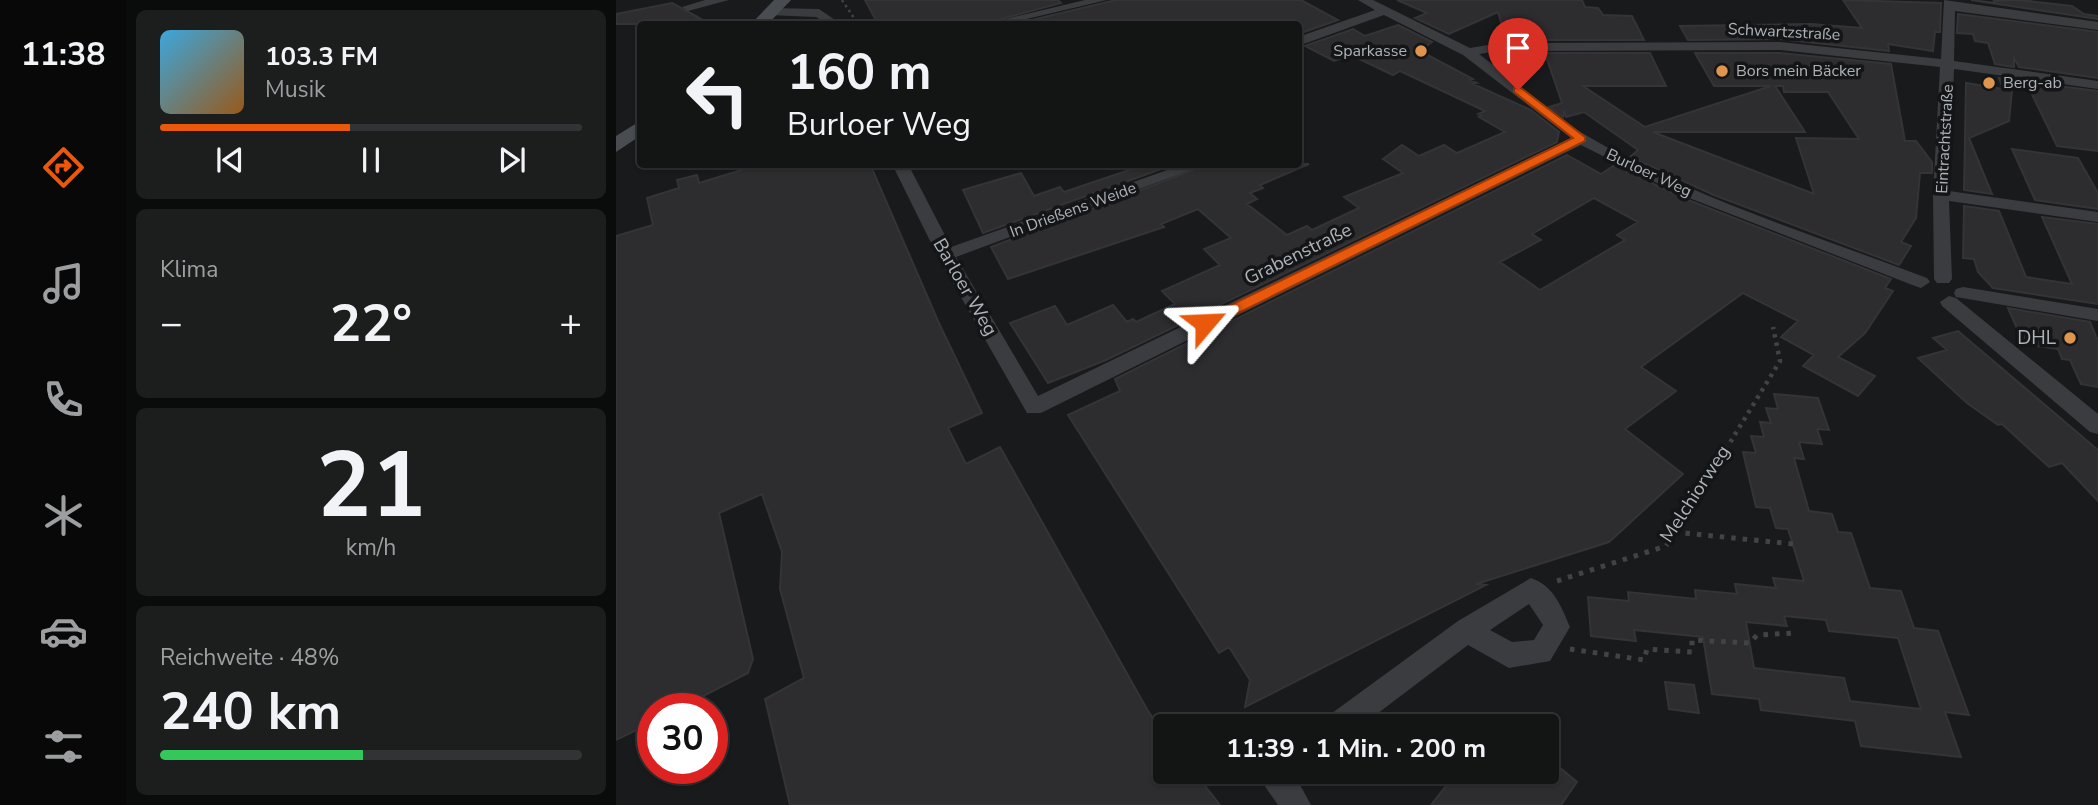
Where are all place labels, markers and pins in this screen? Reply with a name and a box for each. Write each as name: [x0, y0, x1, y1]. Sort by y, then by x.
pin: [1488, 18, 1548, 90]
place label: Sparkasse: [1333, 40, 1407, 62]
marker: Sparkasse: [1413, 43, 1429, 59]
place label: Bors mein Bäcker: [1736, 60, 1861, 82]
marker: Bors mein Bäcker: [1714, 63, 1730, 79]
place label: Berg-ab: [2003, 72, 2062, 94]
marker: Berg-ab: [1981, 75, 1997, 91]
place label: DHL: [2017, 325, 2057, 351]
marker: DHL: [2062, 330, 2078, 346]

